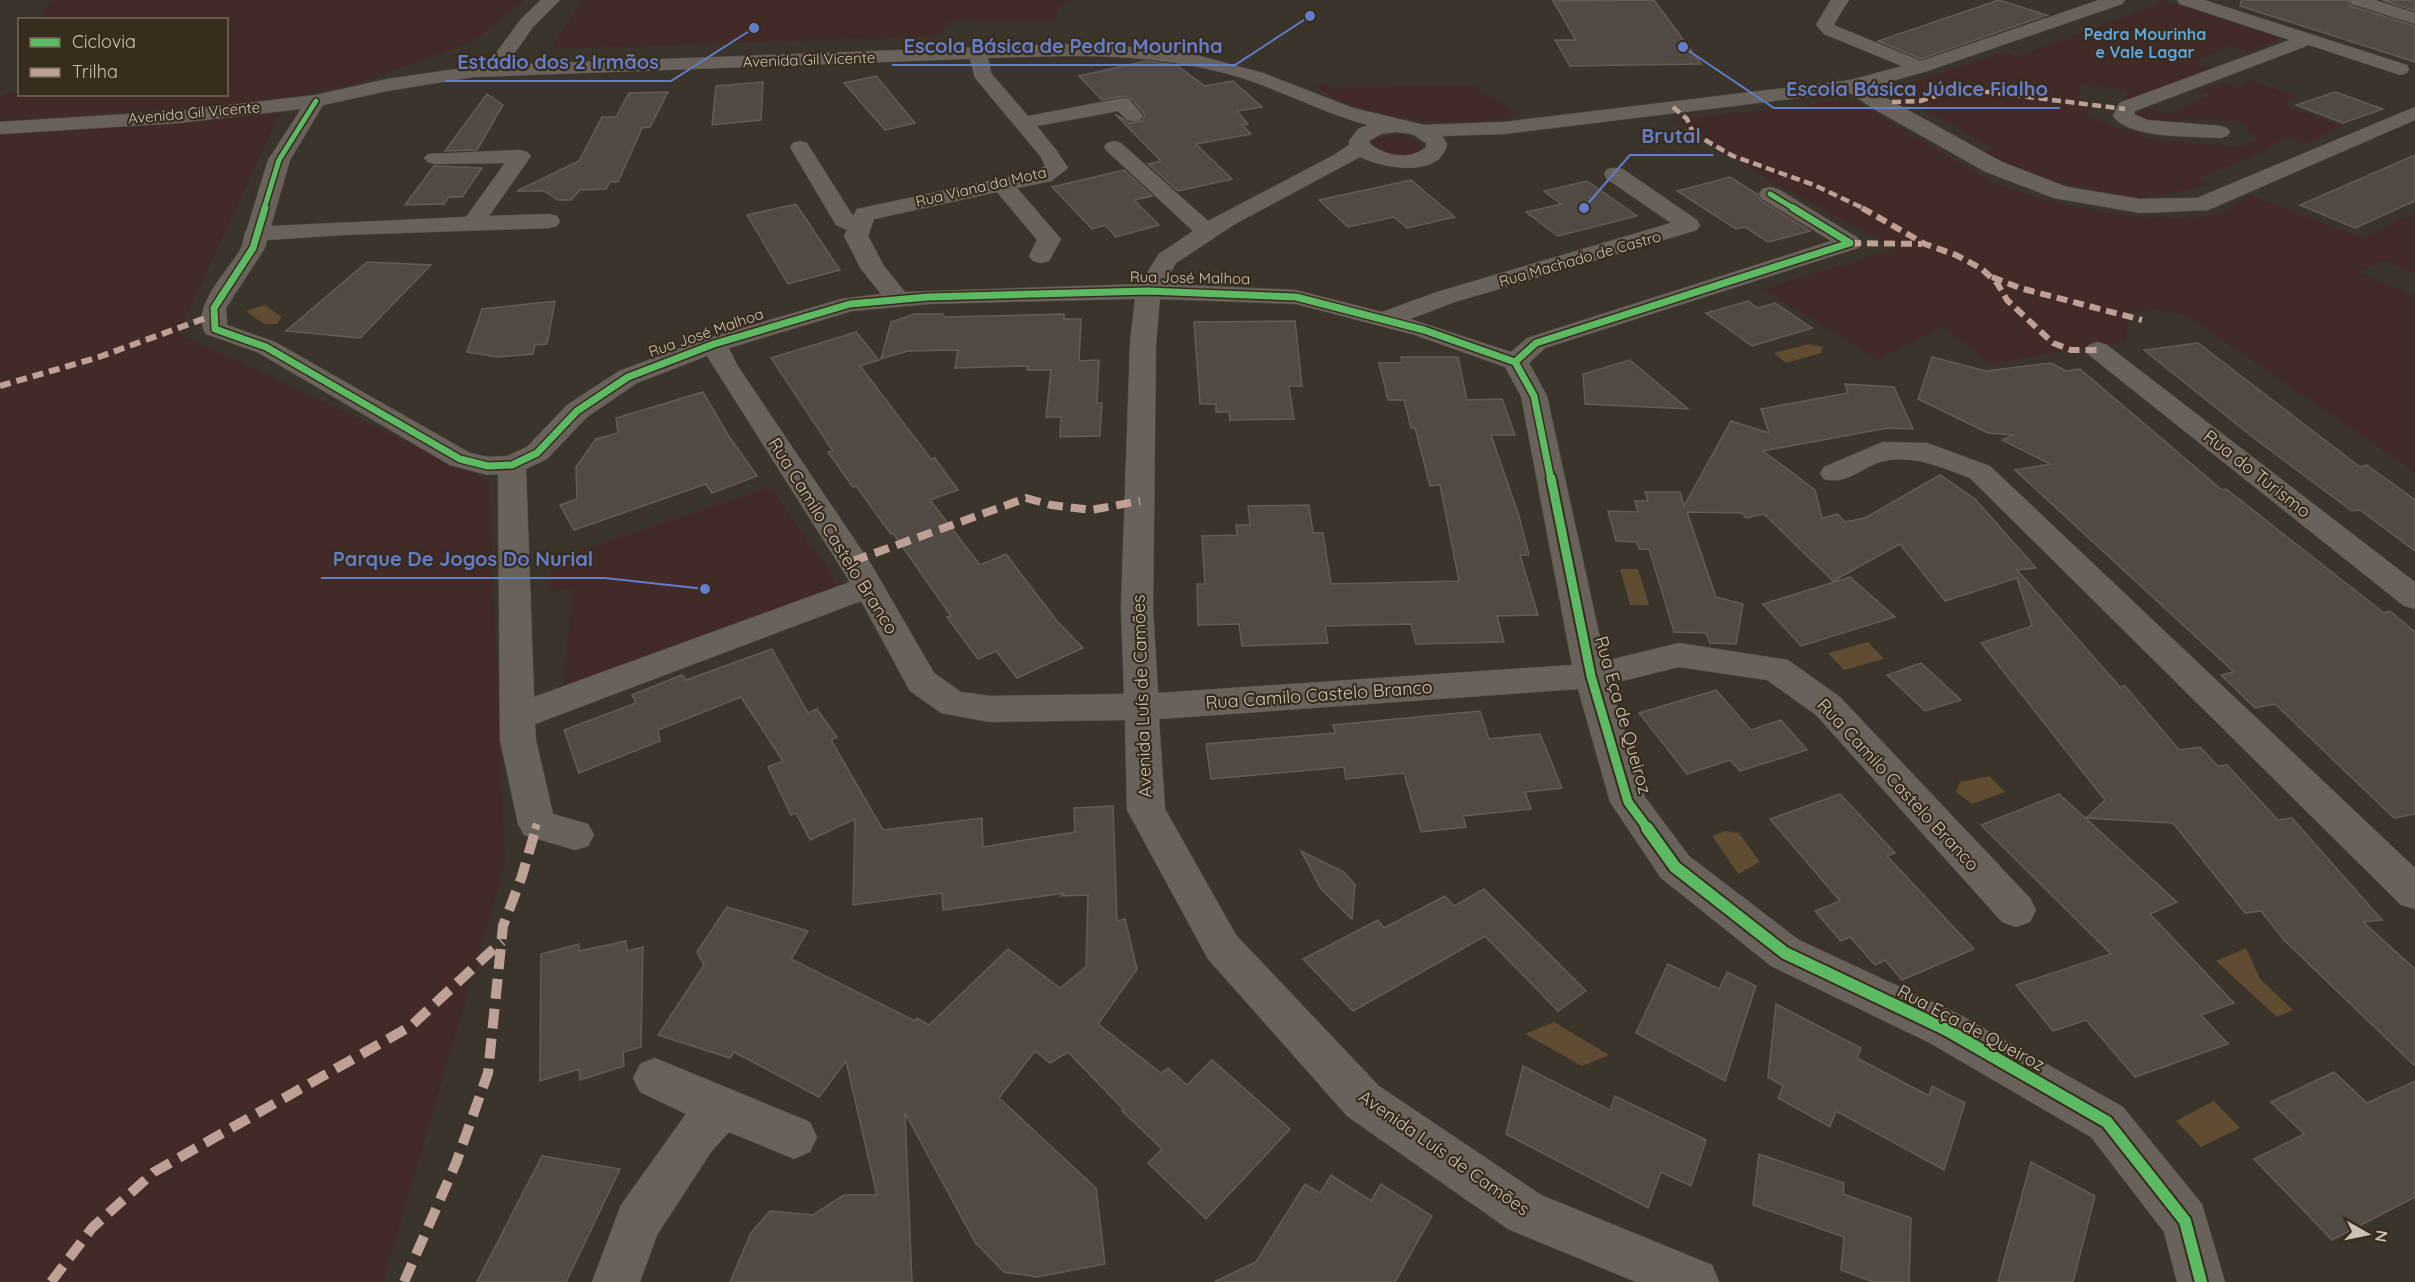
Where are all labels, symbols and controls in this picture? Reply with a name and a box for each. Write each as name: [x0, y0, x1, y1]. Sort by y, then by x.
legend: [18, 18, 228, 96]
district label: Pedra Mourinha e Vale Lagar: [2084, 24, 2206, 62]
callout: Escola Básica de Pedra Mourinha: [892, 27, 1235, 65]
text: Ciclovia: [72, 30, 136, 53]
text: Escola Básica de Pedra Mourinha: [903, 33, 1223, 58]
callout: Estádio dos 2 Irmãos: [445, 43, 671, 81]
street label: Avenida Gil Vicente: [742, 48, 876, 71]
text: Estádio dos 2 Irmãos: [457, 49, 659, 74]
text: Trilha: [72, 60, 118, 83]
callout: Escola Básica Júdice Fialho: [1774, 70, 2060, 108]
text: Escola Básica Júdice Fialho: [1786, 76, 2048, 101]
street label: Avenida Gil Vicente: [127, 97, 261, 128]
callout: Brutal: [1630, 117, 1713, 155]
text: Brutal: [1641, 123, 1701, 148]
street label: Rua Viana da Mota: [914, 162, 1048, 211]
street label: Rua Machado de Castro: [1497, 226, 1663, 291]
street label: Rua José Malhoa: [1130, 267, 1250, 288]
street label: Rua José Malhoa: [646, 304, 766, 361]
street label: Rua do Turismo: [2199, 424, 2316, 523]
street label: Rua Camilo Castelo Branco: [763, 433, 903, 638]
callout: Parque De Jogos Do Nurial: [321, 540, 605, 578]
text: Parque De Jogos Do Nurial: [333, 546, 593, 571]
street label: Avenida Luís de Camões: [1126, 594, 1157, 798]
street label: Rua Eça de Queiroz: [1590, 633, 1657, 797]
street label: Rua Camilo Castelo Branco: [1205, 675, 1433, 714]
street label: Rua Camilo Castelo Branco: [1812, 694, 1984, 876]
street label: Rua Eça de Queiroz: [1894, 979, 2049, 1076]
street label: Avenida Luís de Camões: [1354, 1085, 1534, 1220]
north arrow: [2337, 1204, 2397, 1264]
text: N: [2371, 1229, 2393, 1244]

